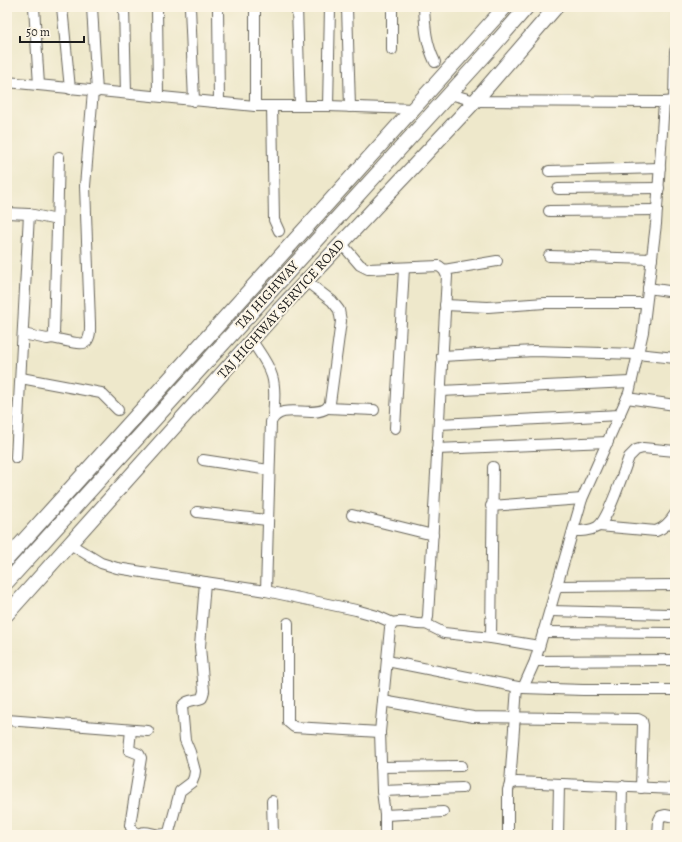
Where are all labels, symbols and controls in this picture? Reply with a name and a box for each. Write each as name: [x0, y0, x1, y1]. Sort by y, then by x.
scale bar: [20, 18, 84, 44]
text: 50 m: [26, 24, 50, 40]
street label: TAJ HIGHWAY SERVICE ROAD: [213, 235, 349, 383]
street label: TAJ HIGHWAY: [231, 256, 303, 333]

